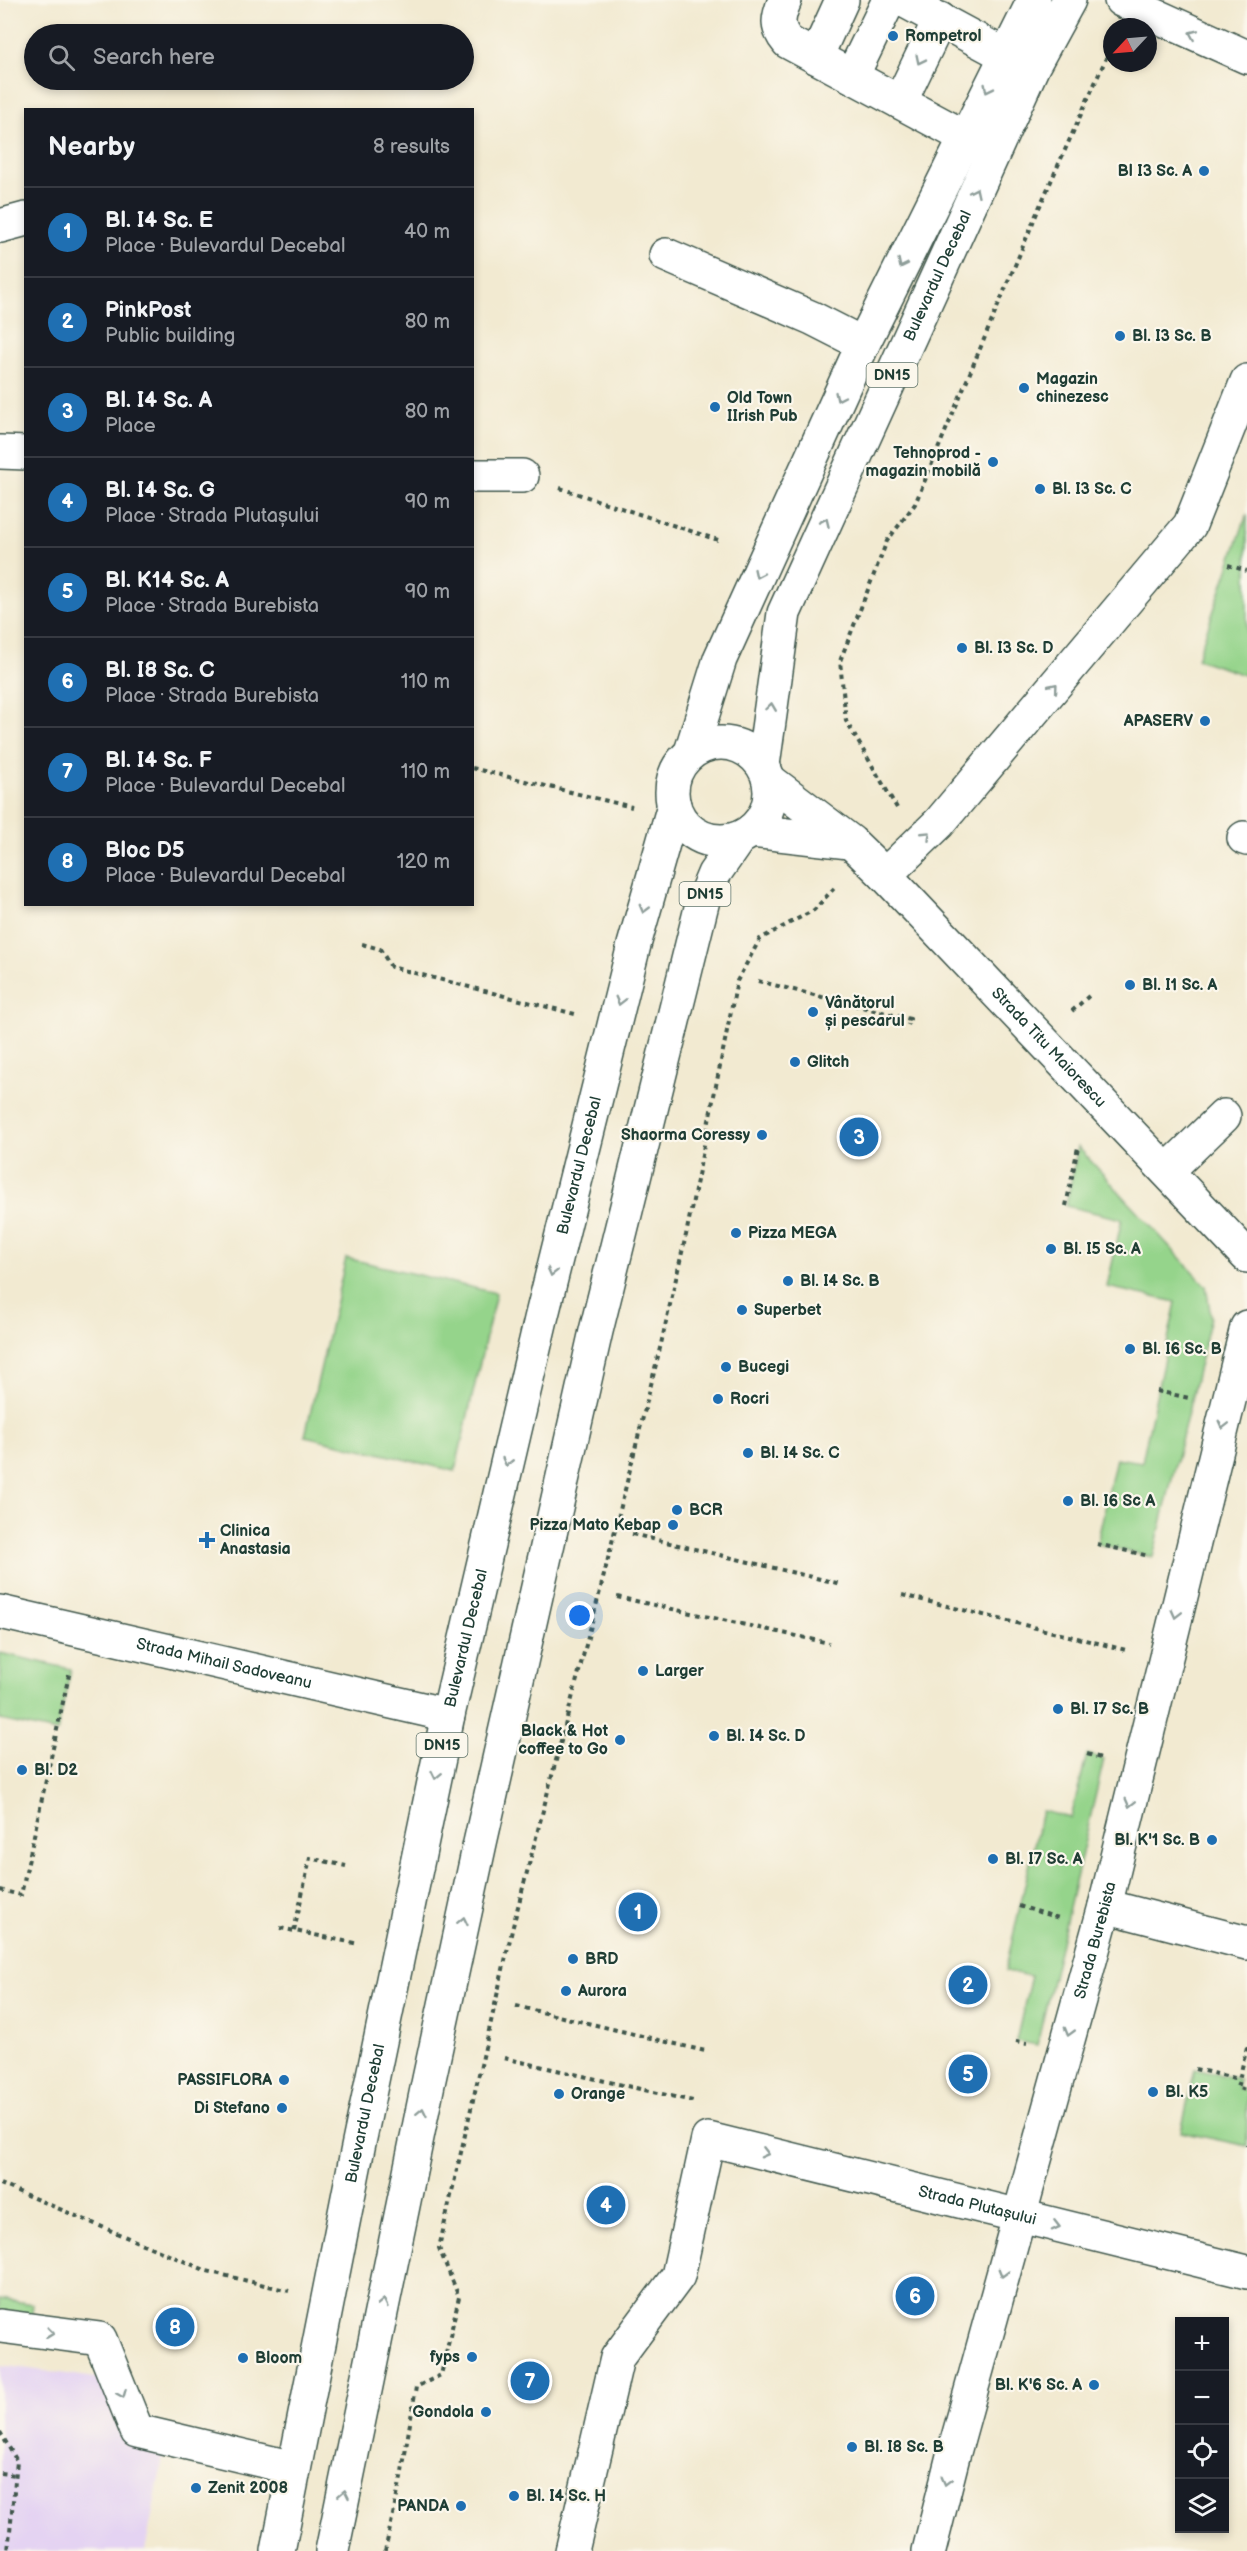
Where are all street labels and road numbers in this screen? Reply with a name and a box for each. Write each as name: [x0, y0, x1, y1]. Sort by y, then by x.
street label: Bulevardul Decebal: [900, 207, 976, 344]
road number: DN15: [866, 363, 918, 387]
road number: DN15: [680, 882, 730, 906]
street label: Strada Titu Maiorescu: [987, 984, 1110, 1111]
street label: Bulevardul Decebal: [553, 1095, 605, 1236]
street label: Bulevardul Decebal: [441, 1567, 491, 1709]
street label: Strada Mihail Sadoveanu: [135, 1634, 314, 1693]
road number: DN15: [416, 1733, 468, 1757]
street label: Strada Burebista: [1070, 1880, 1120, 2001]
street label: Bulevardul Decebal: [342, 2042, 389, 2185]
street label: Strada Plutașului: [916, 2182, 1038, 2229]

